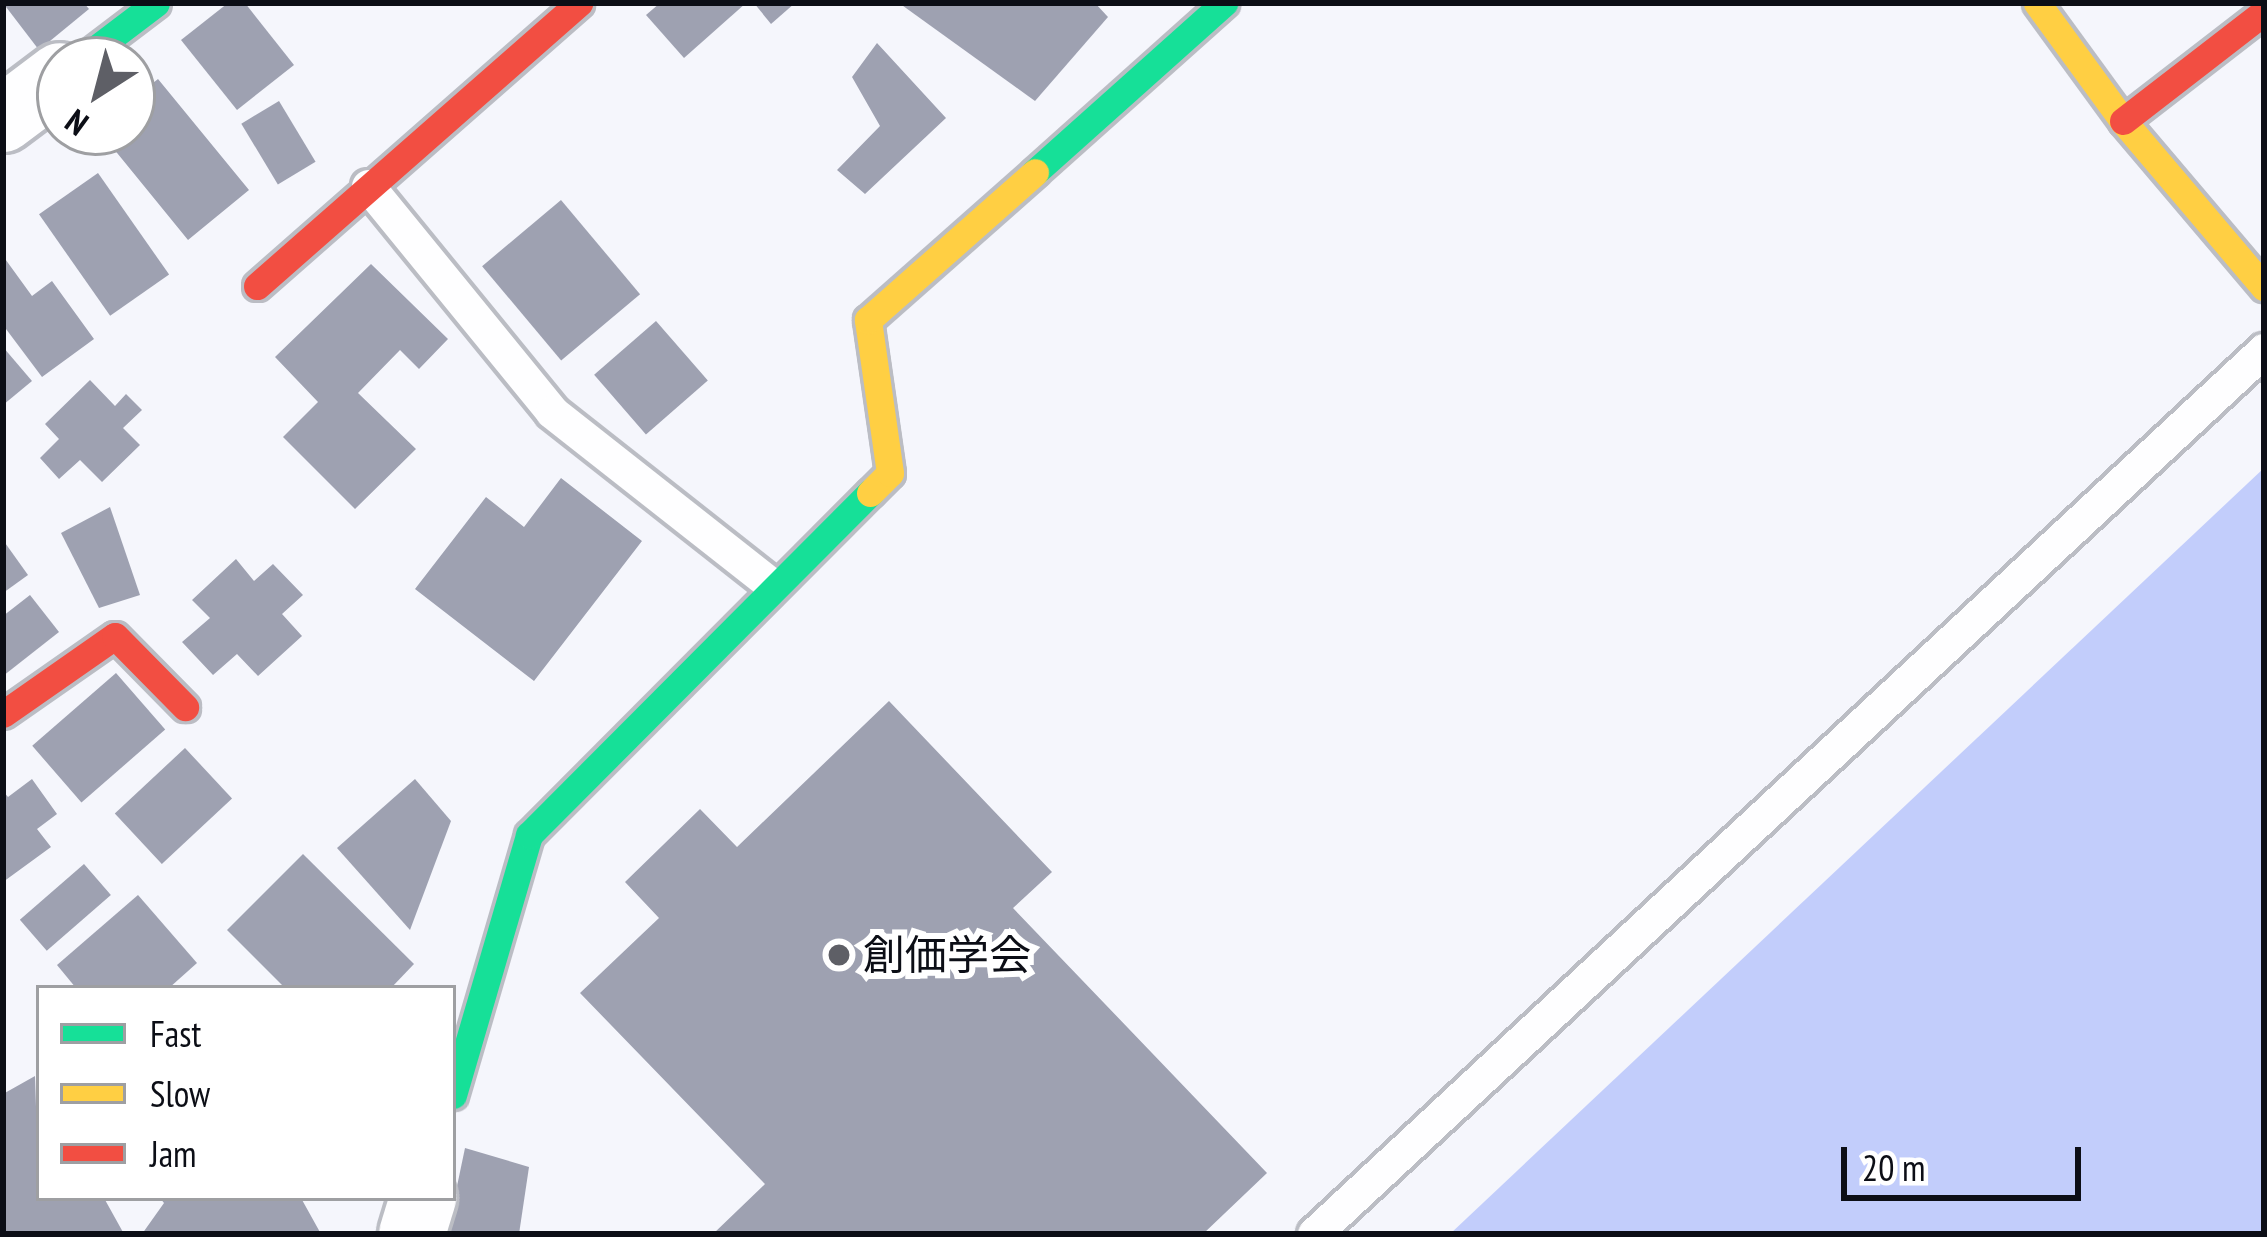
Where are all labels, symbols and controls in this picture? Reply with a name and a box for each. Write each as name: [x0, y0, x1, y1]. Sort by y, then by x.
north arrow: [36, 36, 156, 156]
text: N: [56, 100, 96, 146]
place label: 創価学会: [863, 930, 1031, 980]
marker: 創価学会: [826, 942, 852, 968]
legend: [36, 985, 456, 1201]
text: Fast: [150, 1010, 201, 1057]
text: Slow: [150, 1070, 210, 1117]
scale bar: [1847, 1123, 2087, 1197]
text: Jam: [150, 1130, 197, 1177]
text: 20 m: [1862, 1144, 1925, 1191]

